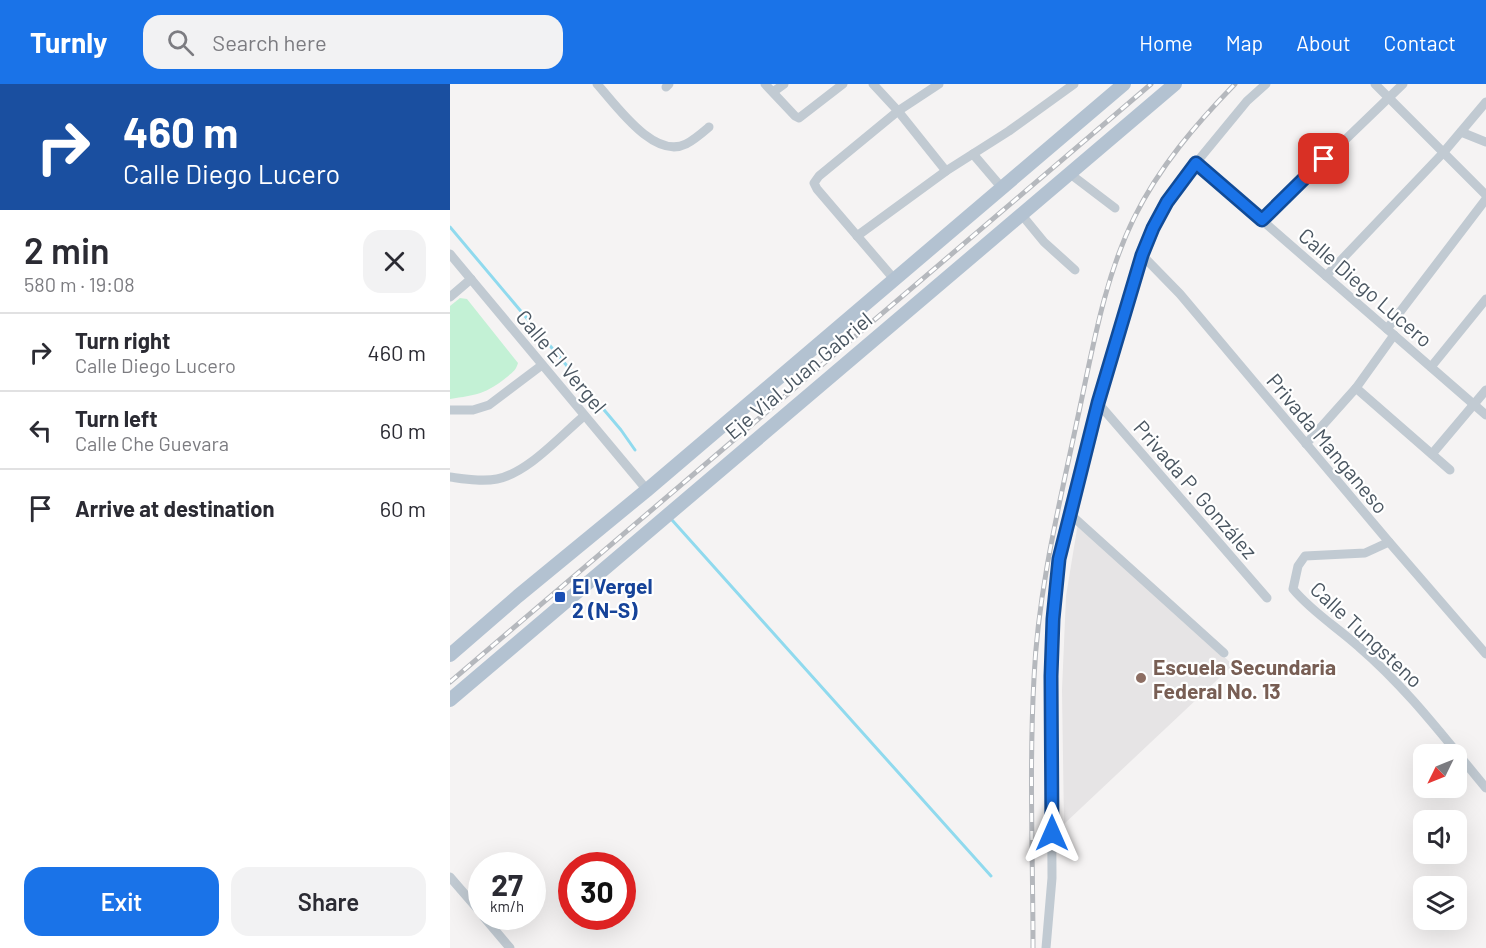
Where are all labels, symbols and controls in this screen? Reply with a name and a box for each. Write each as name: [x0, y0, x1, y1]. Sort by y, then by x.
search box: [143, 15, 563, 69]
text: Turnly: [30, 25, 107, 59]
icon: search: [164, 26, 197, 59]
text: Search here: [212, 29, 327, 55]
text: Home: [1139, 30, 1193, 55]
text: Map: [1226, 30, 1263, 55]
text: About: [1296, 30, 1351, 55]
text: Contact: [1384, 30, 1456, 55]
text: 460 m: [123, 106, 238, 156]
icon: right: [24, 108, 102, 186]
pin: [1298, 133, 1349, 184]
icon: arrive: [1307, 142, 1340, 175]
text: Calle Diego Lucero: [123, 157, 340, 189]
street label: Calle Diego Lucero: [1294, 222, 1438, 352]
text: 2 min: [24, 228, 110, 271]
button: close: [363, 230, 426, 293]
text: 580 m · 19:08: [24, 272, 135, 296]
street label: Calle El Vergel: [512, 304, 612, 418]
street label: Eje Vial Juan Gabriel: [719, 306, 877, 444]
text: Turn right: [75, 327, 170, 353]
icon: right: [24, 336, 57, 369]
text: 460 m: [368, 339, 426, 365]
text: Calle Diego Lucero: [75, 353, 236, 377]
street label: Privada Manganeso: [1262, 368, 1394, 518]
text: Turn left: [75, 405, 158, 431]
icon: left: [24, 414, 57, 447]
street label: Privada P. González: [1129, 415, 1263, 563]
text: 60 m: [380, 417, 426, 443]
text: Calle Che Guevara: [75, 431, 229, 455]
icon: arrive: [24, 492, 57, 525]
text: Arrive at destination: [75, 495, 274, 521]
text: 60 m: [380, 495, 426, 521]
place label: El Vergel 2 (N-S): [572, 573, 653, 622]
street label: Calle Tungsteno: [1306, 576, 1428, 692]
marker: El Vergel 2 (N-S): [553, 590, 567, 604]
place label: Escuela Secundaria Federal No. 13: [1153, 654, 1336, 703]
marker: Escuela Secundaria Federal No. 13: [1134, 671, 1148, 685]
north arrow: [1413, 744, 1467, 798]
map controls: [1413, 744, 1467, 930]
position arrow: [1020, 801, 1084, 865]
button: sound: [1413, 810, 1467, 864]
speed limit sign: 30: [558, 852, 636, 930]
text: 27: [491, 866, 523, 902]
button: Exit: [24, 867, 219, 936]
button: Share: [231, 867, 426, 936]
button: layers: [1413, 876, 1467, 930]
text: km/h: [490, 897, 524, 915]

